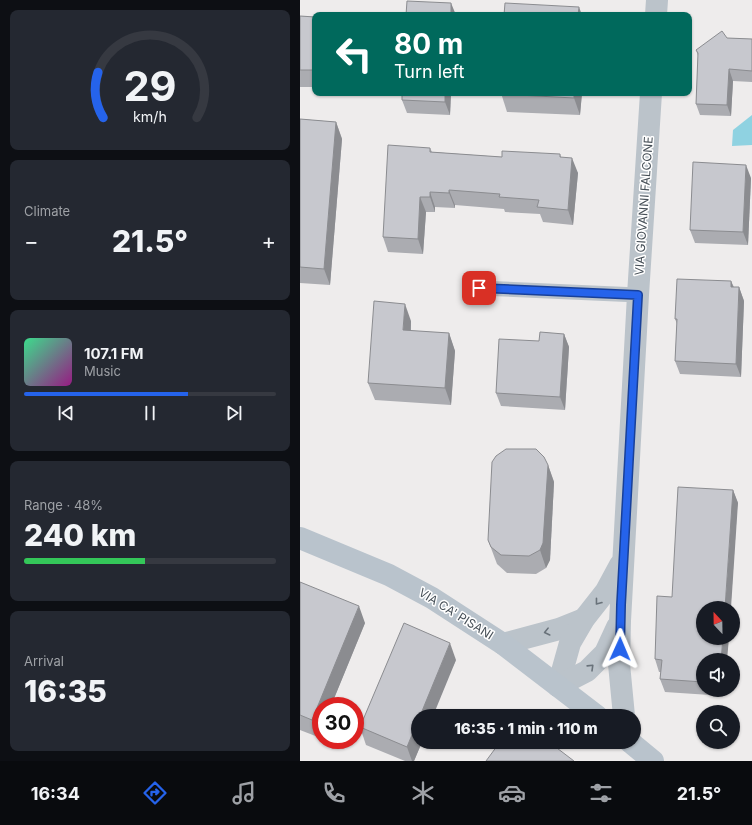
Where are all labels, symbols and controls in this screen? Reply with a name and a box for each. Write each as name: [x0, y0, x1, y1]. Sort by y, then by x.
text: 80 m: [394, 27, 463, 61]
icon: left: [328, 28, 380, 80]
text: 29: [123, 61, 177, 111]
text: Turn left: [394, 61, 464, 82]
text: km/h: [133, 108, 167, 125]
street label: VIA GIOVANNI FALCONE: [631, 136, 656, 276]
text: Climate: [24, 203, 70, 219]
text: 21.5°: [112, 223, 188, 259]
text: −: [24, 228, 39, 254]
text: +: [261, 228, 276, 254]
pin: [462, 271, 496, 305]
icon: arrive: [468, 277, 490, 299]
text: 107.1 FM: [84, 344, 144, 363]
text: Music: [84, 363, 121, 379]
icon: previous: [55, 402, 77, 424]
icon: pause: [139, 402, 161, 424]
icon: next: [223, 402, 245, 424]
text: Range · 48%: [24, 497, 103, 513]
text: 240 km: [24, 517, 136, 553]
street label: VIA CA' PISANI: [416, 585, 496, 642]
one-way arrow: [595, 597, 602, 604]
north arrow: [696, 601, 740, 645]
map controls: [696, 601, 740, 749]
one-way arrow: [544, 627, 550, 635]
position arrow: [599, 628, 641, 670]
text: Arrival: [24, 653, 64, 669]
button: sound: [696, 653, 740, 697]
one-way arrow: [586, 664, 594, 671]
text: 16:35: [24, 673, 107, 709]
speed limit sign: 30: [312, 697, 364, 749]
button: search: [696, 705, 740, 749]
text: 16:35 · 1 min · 110 m: [454, 719, 598, 738]
icon: directions: [141, 779, 169, 807]
icon: music: [230, 779, 258, 807]
icon: phone: [320, 779, 348, 807]
icon: climate: [409, 779, 437, 807]
icon: car: [498, 779, 526, 807]
icon: filters: [587, 779, 615, 807]
text: 16:34: [31, 783, 80, 804]
text: 21.5°: [677, 783, 721, 804]

